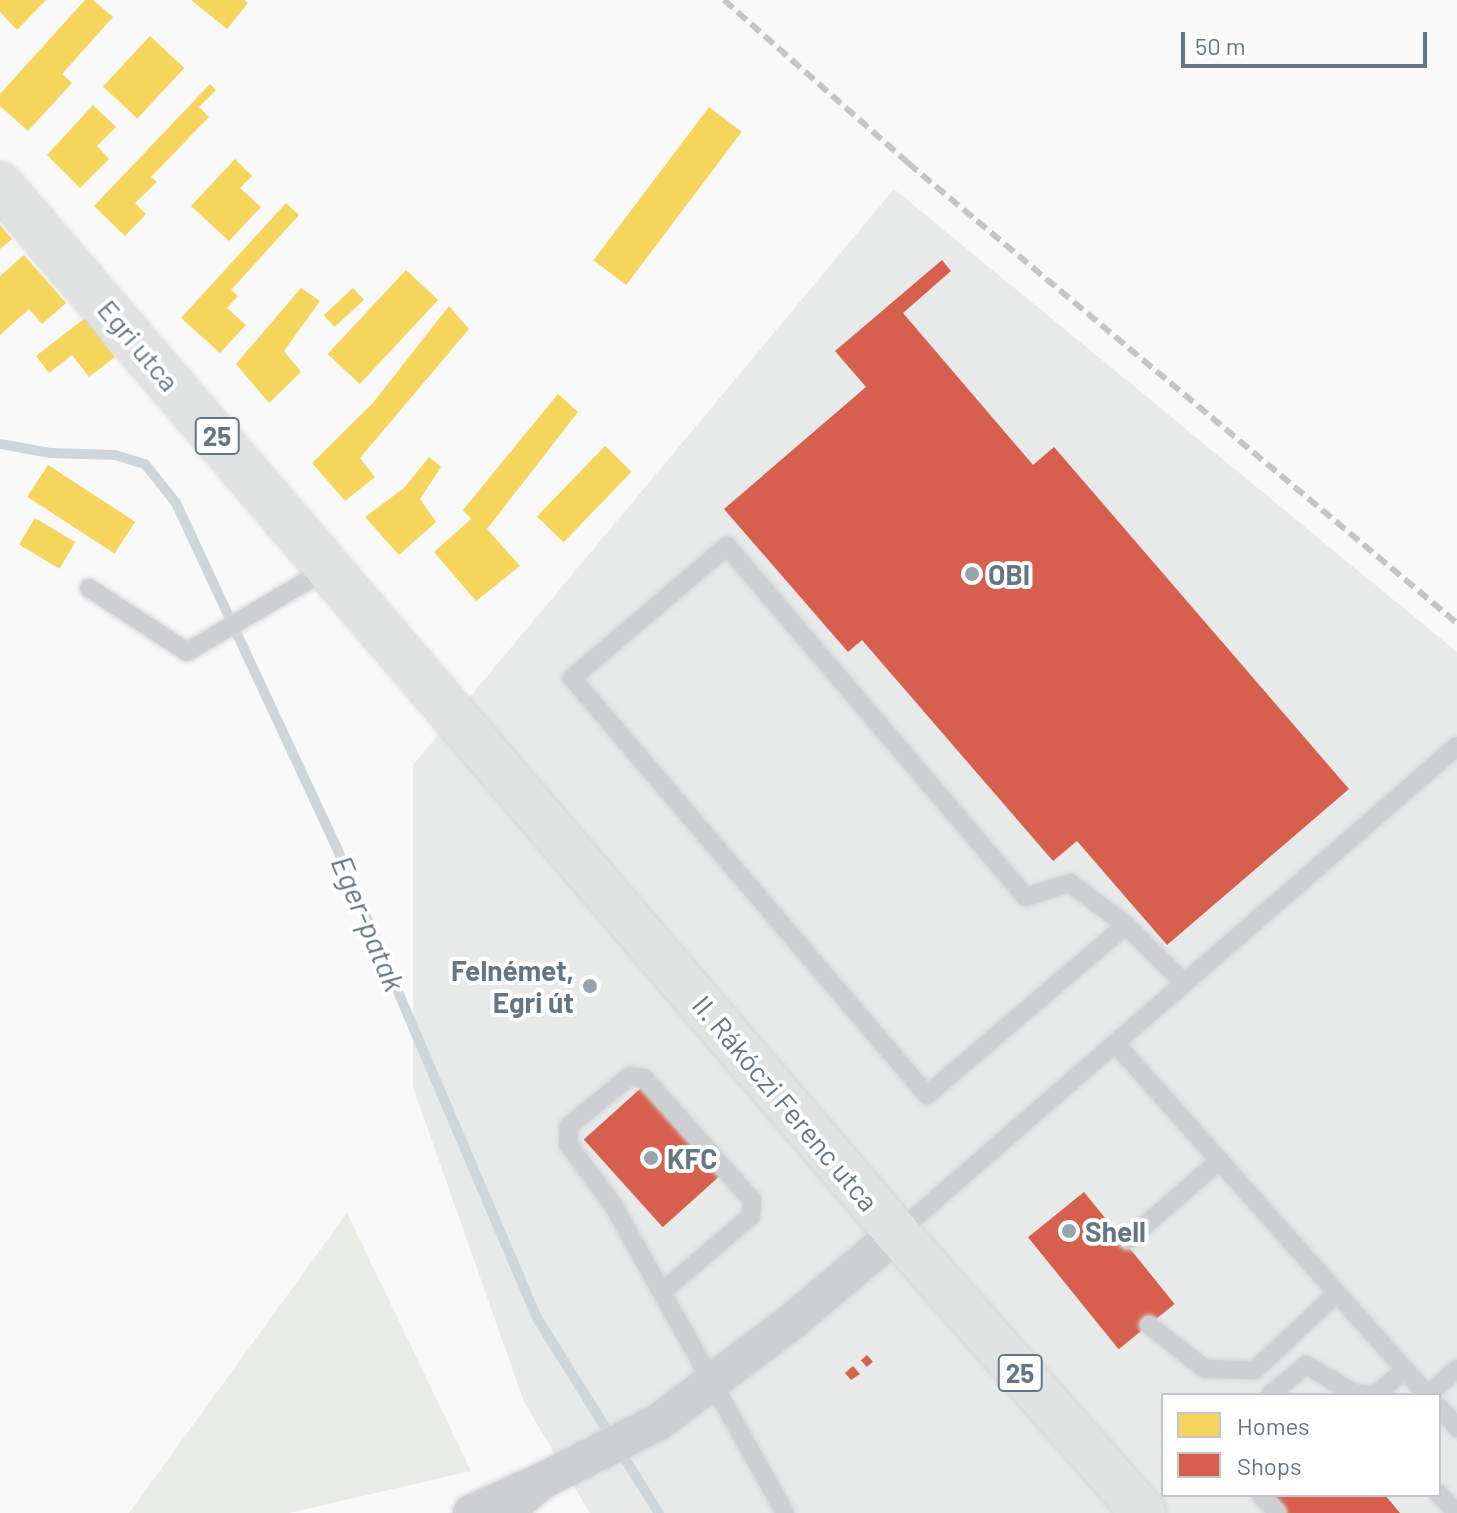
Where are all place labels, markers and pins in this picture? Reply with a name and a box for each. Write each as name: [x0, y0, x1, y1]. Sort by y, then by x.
place label: OBI: [988, 557, 1030, 591]
marker: OBI: [963, 565, 981, 583]
place label: Felnémet, Egri út: [451, 953, 574, 1019]
marker: Felnémet, Egri út: [581, 977, 599, 995]
place label: KFC: [667, 1141, 717, 1175]
marker: KFC: [642, 1149, 660, 1167]
place label: Shell: [1085, 1214, 1146, 1248]
marker: Shell: [1060, 1222, 1078, 1240]

